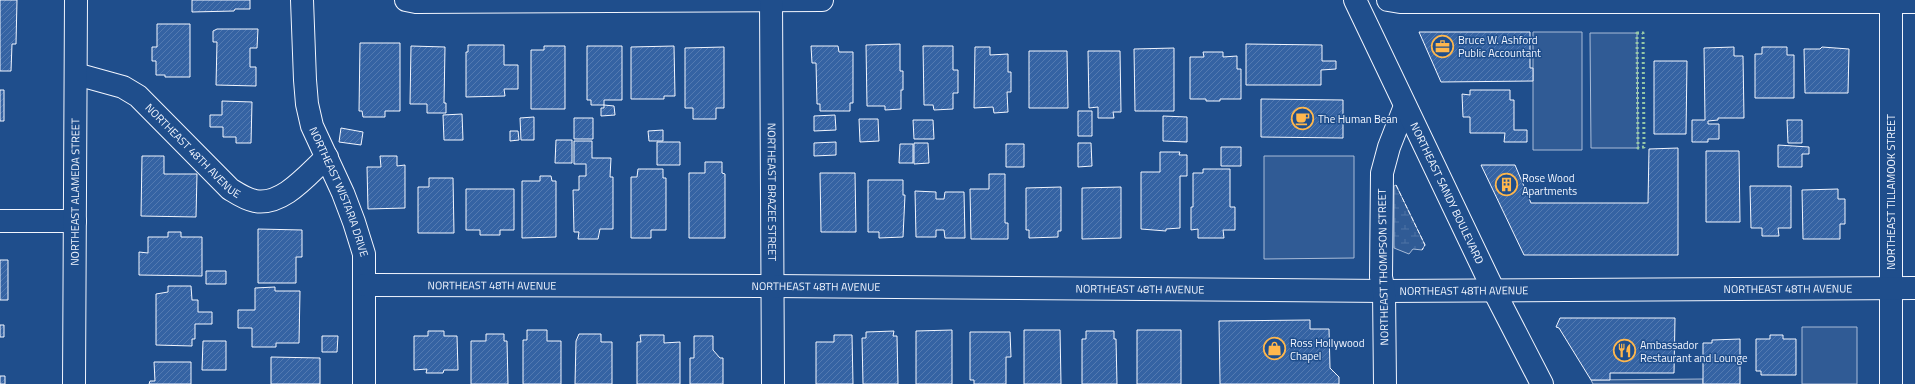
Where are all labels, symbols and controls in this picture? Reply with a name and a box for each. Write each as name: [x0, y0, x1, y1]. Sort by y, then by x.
place label: Bruce W. Ashford Public Accountant: [1458, 32, 1541, 61]
office icon: Bruce W. Ashford Public Accountant: [1429, 33, 1455, 59]
street label: NORTHEAST 48TH AVENUE: [142, 100, 244, 202]
cafe icon: The Human Bean: [1289, 106, 1315, 132]
place label: The Human Bean: [1318, 111, 1398, 127]
street label: NORTHEAST TILLAMOOK STREET: [1883, 114, 1899, 270]
street label: NORTHEAST ALAMEDA STREET: [67, 118, 83, 266]
street label: NORTHEAST SANDY BOULEVARD: [1407, 120, 1488, 267]
street label: NORTHEAST BRAZEE STREET: [764, 123, 780, 261]
street label: NORTHEAST WISTARIA DRIVE: [305, 124, 372, 259]
place label: Rose Wood Apartments: [1522, 170, 1577, 199]
building icon: Rose Wood Apartments: [1493, 171, 1519, 197]
street label: NORTHEAST THOMPSON STREET: [1374, 188, 1392, 346]
street label: NORTHEAST 48TH AVENUE: [428, 277, 556, 293]
street label: NORTHEAST 48TH AVENUE: [752, 278, 880, 295]
street label: NORTHEAST 48TH AVENUE: [1076, 280, 1204, 298]
street label: NORTHEAST 48TH AVENUE: [1724, 280, 1852, 297]
street label: NORTHEAST 48TH AVENUE: [1400, 282, 1528, 299]
place label: Ross Hollywood Chapel: [1290, 335, 1365, 364]
shop icon: Ross Hollywood Chapel: [1261, 336, 1287, 362]
place label: Ambassador Restaurant and Lounge: [1640, 337, 1748, 366]
restaurant icon: Ambassador Restaurant and Lounge: [1611, 338, 1637, 364]

